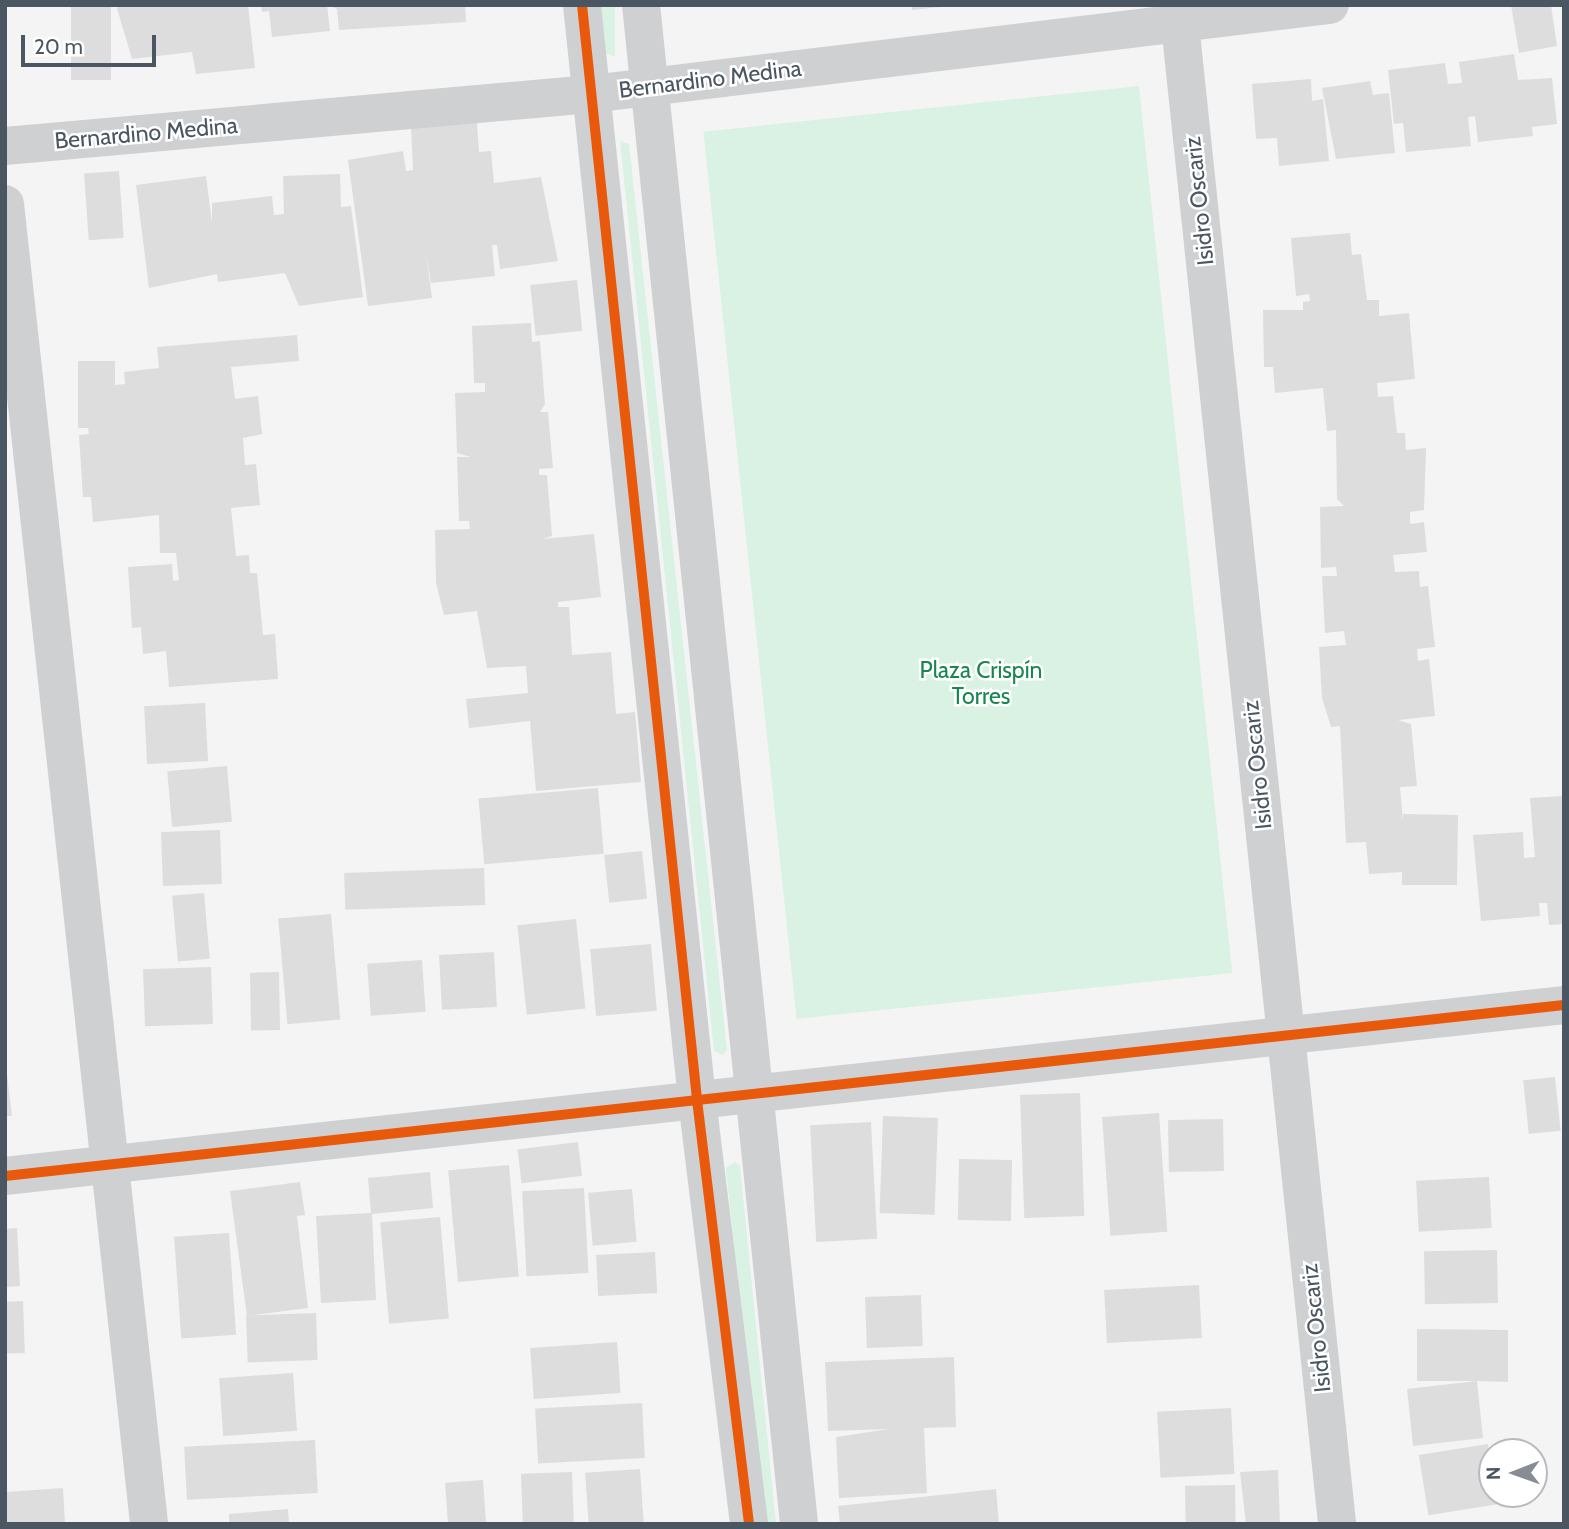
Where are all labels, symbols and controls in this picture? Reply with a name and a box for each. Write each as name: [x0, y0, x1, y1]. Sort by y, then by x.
scale bar: [24, 21, 159, 65]
text: 20 m: [34, 34, 83, 59]
street label: Bernardino Medina: [617, 54, 803, 104]
street label: Bernardino Medina: [53, 111, 239, 155]
street label: Isidro Oscariz: [1179, 135, 1219, 267]
park label: Plaza Crispín Torres: [920, 656, 1042, 710]
street label: Isidro Oscariz: [1237, 699, 1277, 831]
street label: Isidro Oscariz: [1296, 1262, 1336, 1394]
north arrow: [1478, 1438, 1548, 1508]
text: N: [1482, 1466, 1505, 1480]

